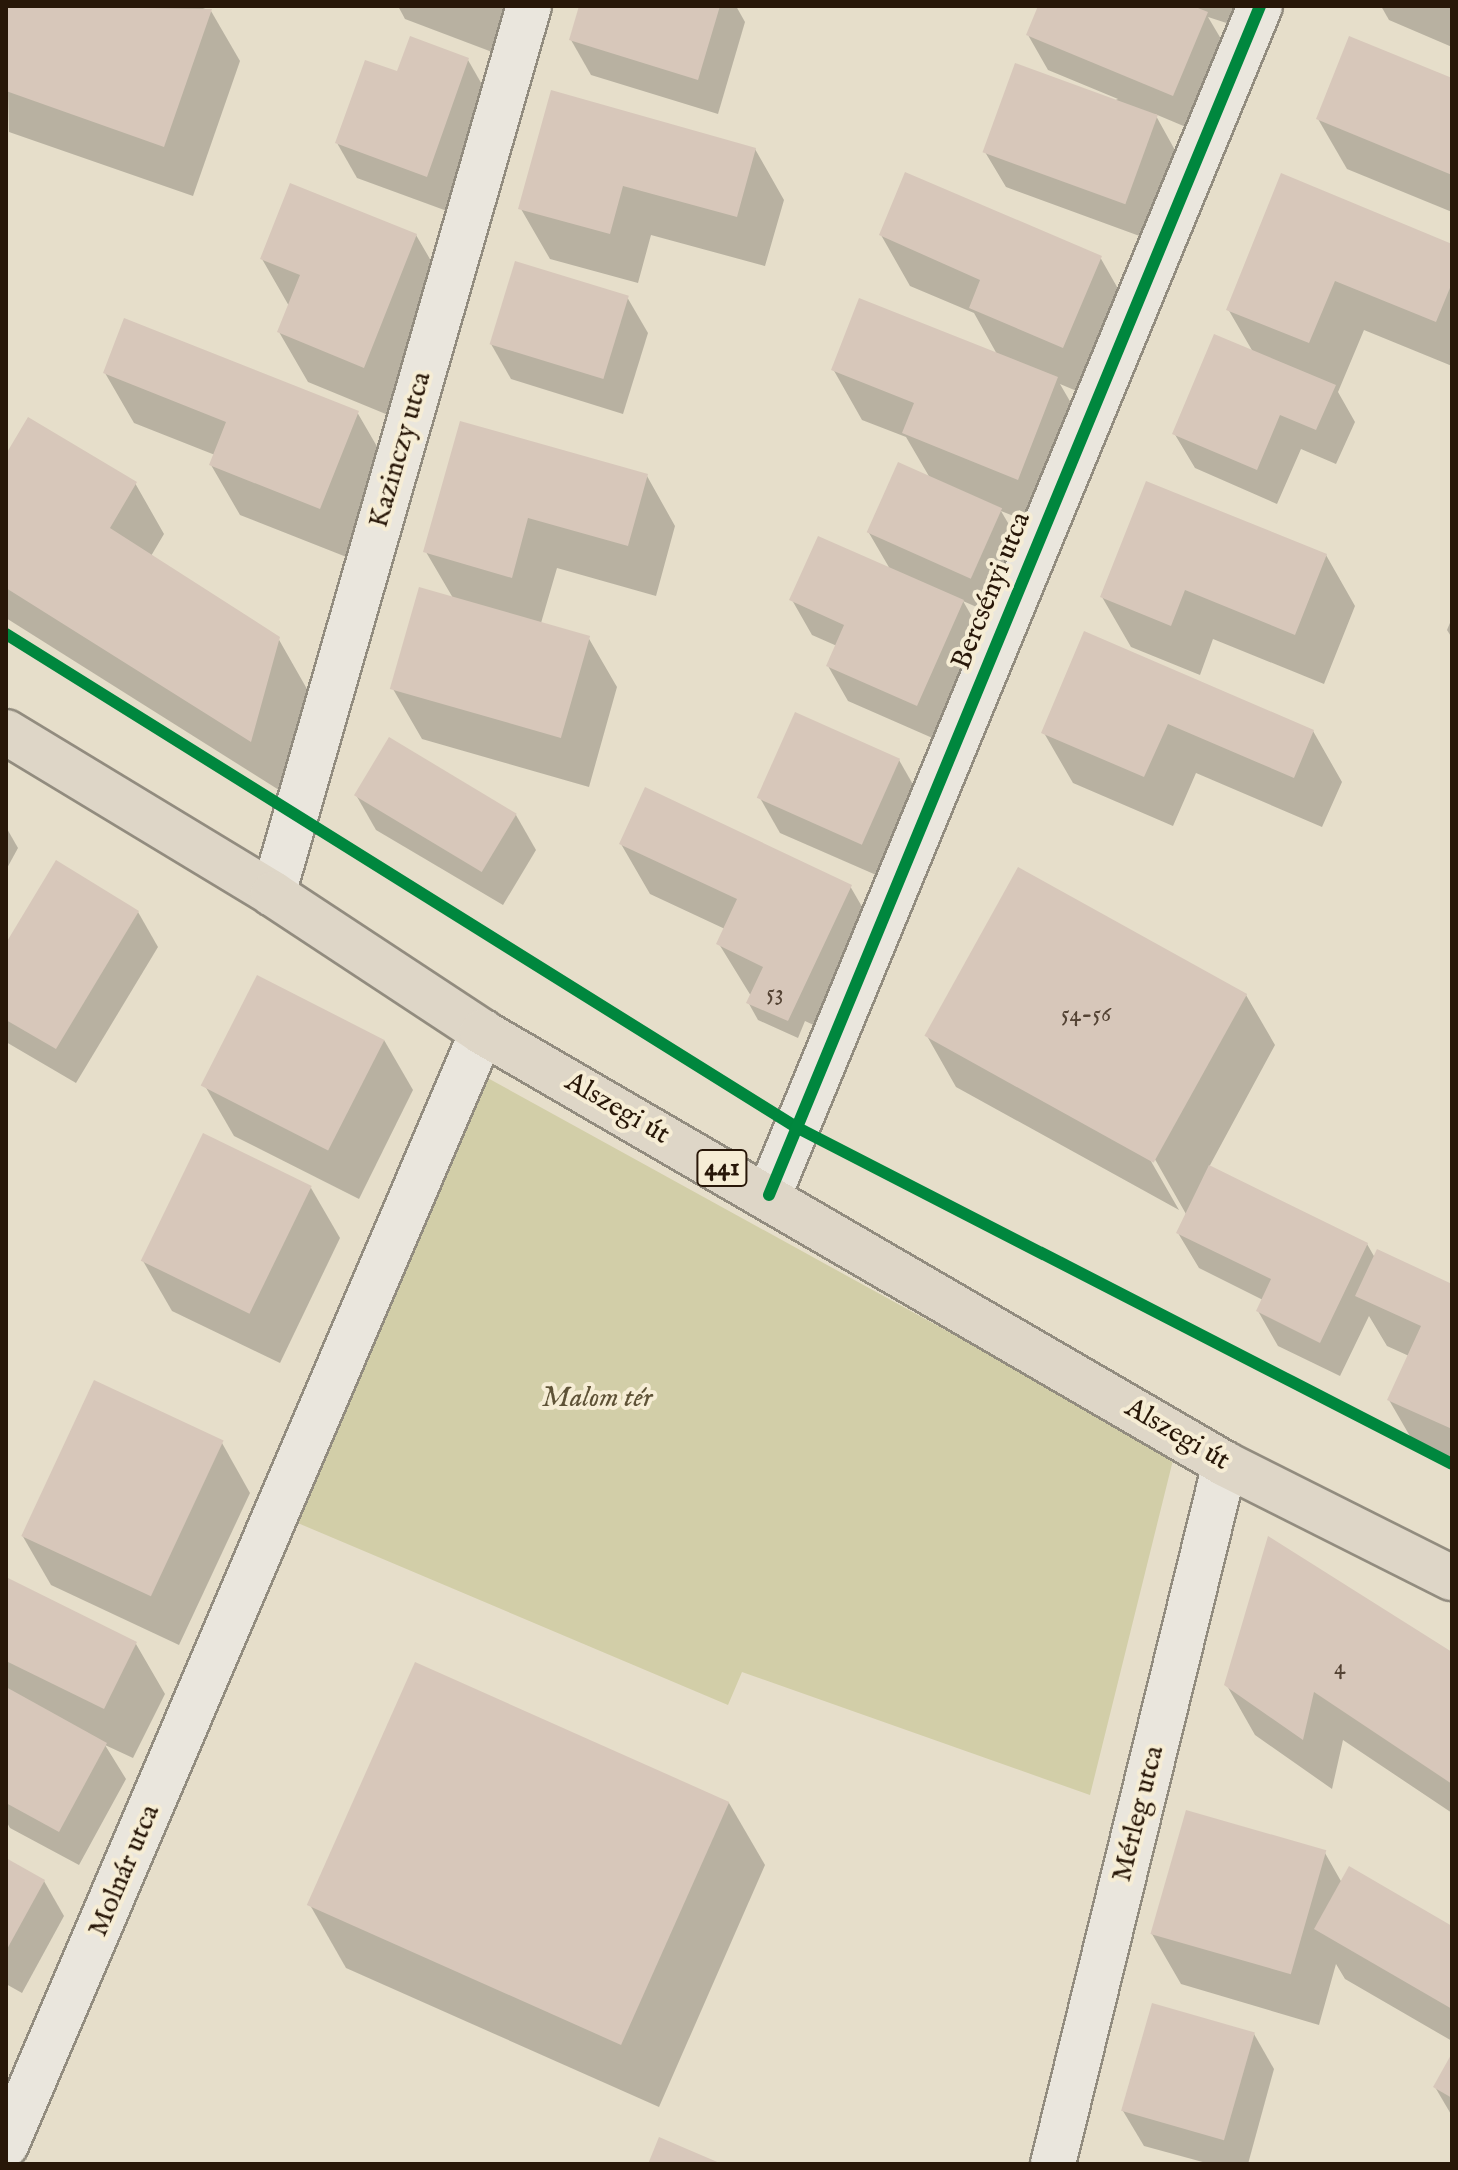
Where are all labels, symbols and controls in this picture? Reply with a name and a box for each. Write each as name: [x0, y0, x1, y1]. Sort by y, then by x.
street label: Kazinczy utca: [363, 368, 439, 532]
street label: Bercsényi utca: [945, 507, 1039, 675]
house number: 53: [766, 980, 784, 1008]
house number: 54-56: [1061, 1001, 1111, 1029]
street label: Alszegi út: [559, 1066, 675, 1152]
road number: 441: [696, 1146, 748, 1190]
park label: Malom tér: [542, 1382, 652, 1416]
street label: Alszegi út: [1119, 1392, 1235, 1478]
house number: 4: [1334, 1654, 1346, 1682]
street label: Mérleg utca: [1106, 1742, 1172, 1886]
street label: Molnár utca: [82, 1800, 168, 1942]

